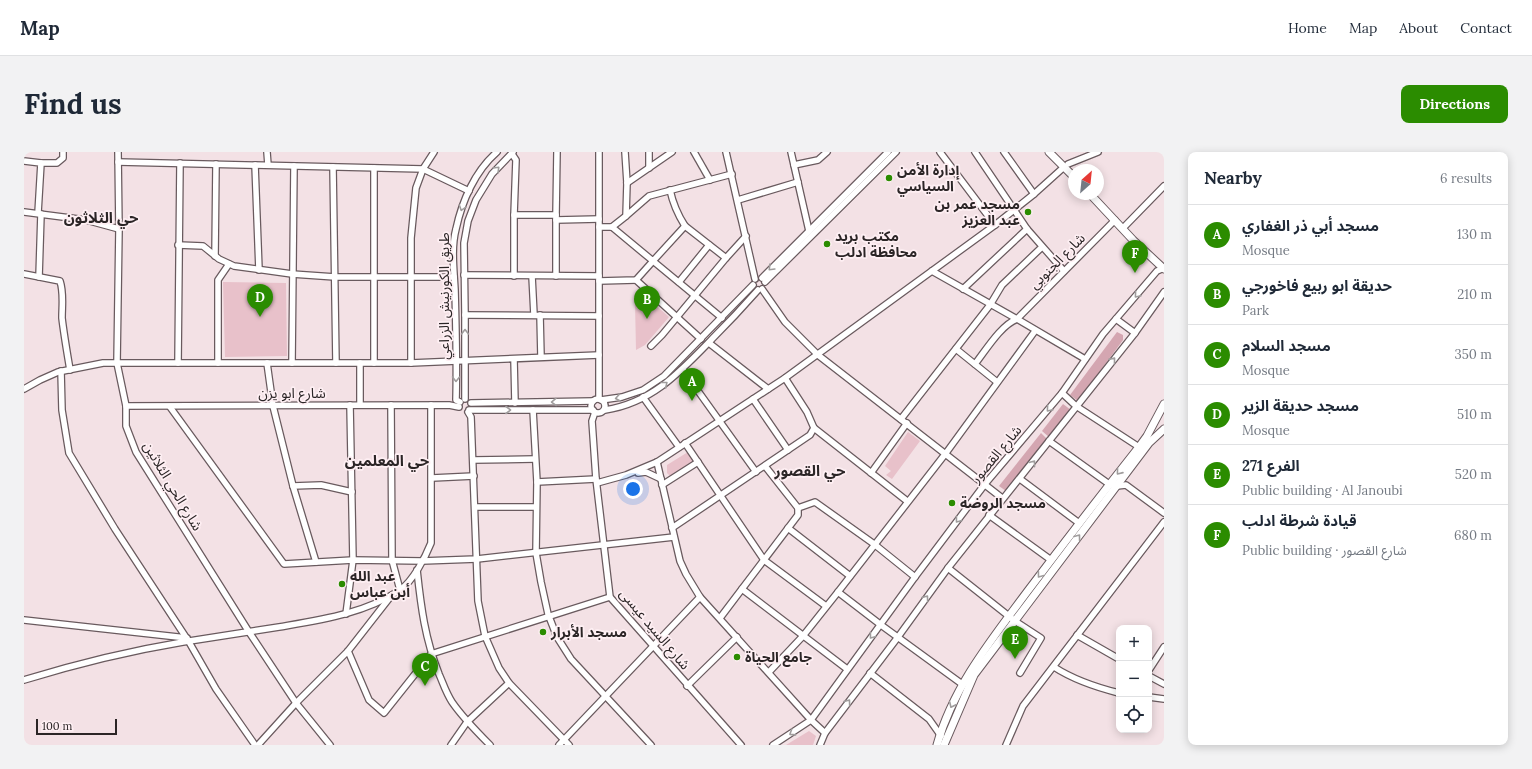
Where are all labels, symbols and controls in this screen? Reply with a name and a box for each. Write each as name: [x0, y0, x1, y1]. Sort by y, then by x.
text: Map: [20, 16, 60, 40]
text: Home: [1288, 19, 1327, 37]
text: Map: [1349, 19, 1377, 37]
text: About: [1399, 19, 1438, 37]
text: Contact: [1460, 19, 1512, 37]
button: Directions: [1401, 85, 1508, 123]
text: Find us: [24, 86, 122, 122]
place label: إدارة الأمن السياسي: [897, 161, 960, 197]
north arrow: [1068, 164, 1104, 200]
one-way arrow: [492, 166, 500, 174]
text: Nearby: [1204, 167, 1262, 189]
text: 6 results: [1440, 170, 1492, 187]
marker: إدارة الأمن السياسي: [884, 173, 894, 183]
place label: مسجد عمر بن عبد العزيز: [935, 195, 1020, 229]
one-way arrow: [458, 204, 467, 211]
marker: مسجد عمر بن عبد العزيز: [1023, 207, 1033, 217]
district label: حي الثلاثون: [64, 208, 139, 229]
text: مسجد أبي ذر الغفاري: [1242, 216, 1379, 235]
text: A: [1213, 226, 1221, 243]
text: 130 m: [1457, 226, 1492, 243]
place label: مكتب بريد محافظة ادلب: [835, 227, 917, 261]
street label: شارع الجنوبي: [1025, 229, 1091, 295]
street label: طريق الكورنيش الزراعي: [435, 232, 455, 360]
marker: مكتب بريد محافظة ادلب: [822, 239, 832, 249]
pin: F: [1122, 240, 1148, 273]
text: Mosque: [1242, 242, 1290, 259]
one-way arrow: [768, 263, 776, 271]
text: حديقة ابو ربيع فاخورجي: [1242, 276, 1392, 295]
pin: D: [247, 284, 273, 317]
pin: B: [634, 286, 660, 319]
text: B: [1213, 286, 1221, 303]
text: 210 m: [1457, 286, 1492, 303]
one-way arrow: [1134, 290, 1141, 297]
text: Park: [1242, 302, 1269, 319]
one-way arrow: [461, 329, 469, 335]
text: مسجد السلام: [1242, 336, 1331, 355]
text: C: [1213, 346, 1221, 363]
text: 350 m: [1455, 346, 1492, 363]
one-way arrow: [1108, 358, 1115, 365]
text: Mosque: [1242, 362, 1290, 379]
pin: A: [679, 368, 705, 401]
one-way arrow: [452, 376, 460, 382]
one-way arrow: [661, 381, 668, 388]
street label: شارع ابو يزن: [258, 384, 326, 404]
one-way arrow: [615, 393, 621, 401]
text: مسجد حديقة الزير: [1242, 396, 1359, 415]
one-way arrow: [551, 398, 557, 406]
one-way arrow: [1046, 404, 1053, 411]
one-way arrow: [505, 406, 511, 414]
text: D: [1212, 406, 1222, 423]
text: 510 m: [1457, 406, 1492, 423]
street label: شارع القصور: [966, 421, 1027, 489]
text: Mosque: [1242, 422, 1290, 439]
street label: شارع الحي الثلاثين: [137, 438, 207, 535]
district label: حي المعلمين: [345, 451, 430, 472]
text: الفرع 271: [1242, 456, 1300, 475]
one-way arrow: [1028, 460, 1035, 467]
district label: حي القصور: [774, 461, 846, 482]
text: E: [1213, 466, 1221, 483]
text: 520 m: [1455, 466, 1492, 483]
one-way arrow: [1117, 467, 1124, 474]
your location: [623, 479, 643, 499]
text: Public building · Al Janoubi: [1242, 482, 1403, 499]
place label: مسجد الروضة: [960, 494, 1046, 512]
marker: مسجد الروضة: [947, 498, 957, 508]
text: قيادة شرطة ادلب: [1242, 511, 1357, 530]
one-way arrow: [956, 516, 963, 523]
text: F: [1213, 527, 1221, 544]
text: 680 m: [1454, 527, 1492, 544]
one-way arrow: [1074, 535, 1081, 542]
text: Public building · شارع القصور: [1242, 542, 1407, 559]
place label: عبد الله أبن عباس: [350, 567, 410, 601]
one-way arrow: [1038, 570, 1045, 577]
marker: عبد الله أبن عباس: [337, 579, 347, 589]
street label: شارع السيد عيسى: [614, 585, 694, 675]
one-way arrow: [921, 595, 928, 602]
place label: مسجد الأبرار: [550, 623, 627, 641]
map controls: [1116, 625, 1152, 733]
button: +: [1116, 625, 1152, 661]
pin: E: [1002, 626, 1028, 659]
marker: مسجد الأبرار: [538, 627, 548, 637]
one-way arrow: [870, 632, 877, 639]
place label: جامع الحياة: [745, 648, 812, 667]
marker: جامع الحياة: [732, 652, 742, 662]
pin: C: [412, 653, 438, 686]
button: −: [1116, 661, 1152, 697]
button: locate: [1116, 697, 1152, 733]
one-way arrow: [844, 699, 851, 706]
one-way arrow: [949, 701, 957, 709]
scale bar: [36, 717, 117, 736]
text: 100 m: [42, 719, 72, 733]
one-way arrow: [789, 728, 796, 735]

